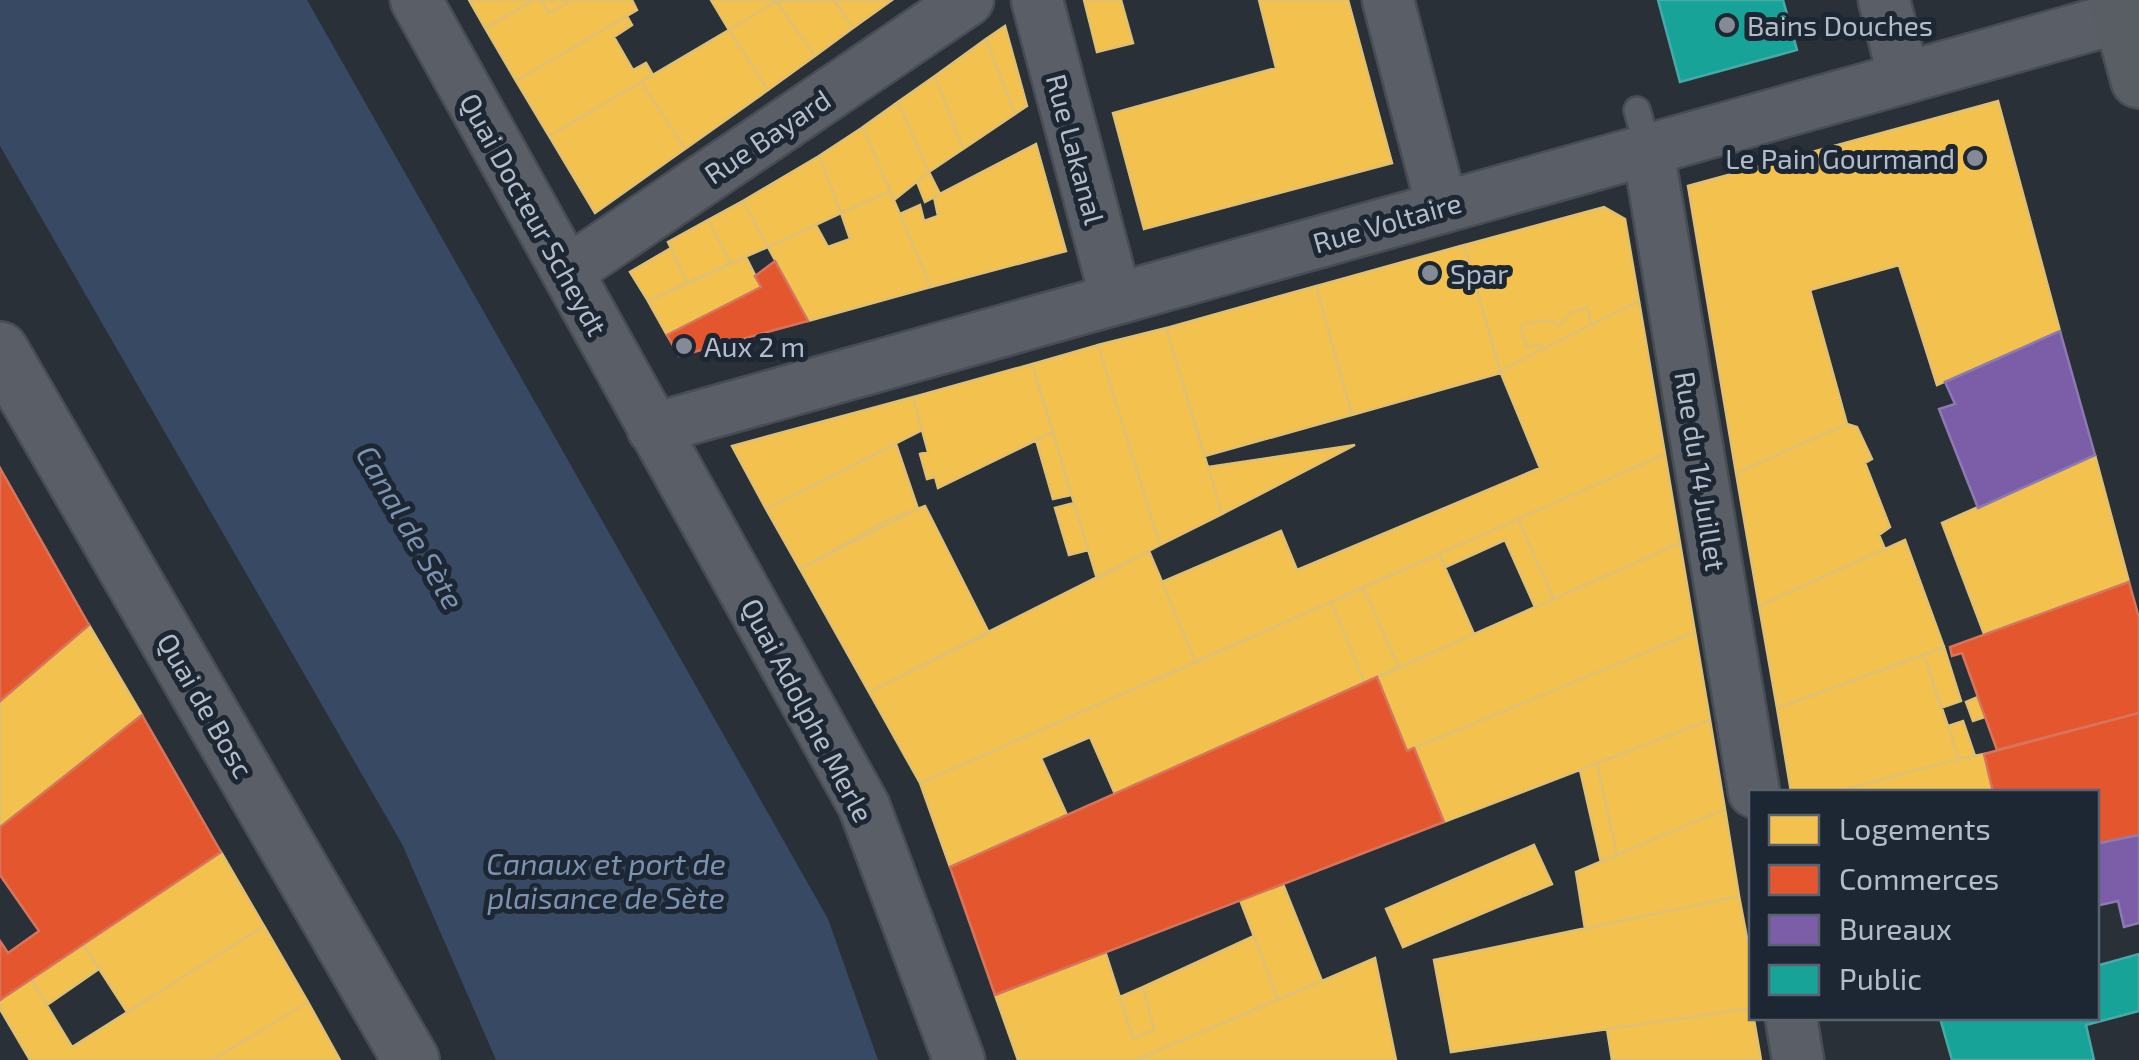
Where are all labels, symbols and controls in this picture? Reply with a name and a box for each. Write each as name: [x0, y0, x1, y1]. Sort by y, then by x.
place label: Bains Douches: [1747, 8, 1933, 42]
marker: Bains Douches: [1716, 14, 1738, 36]
street label: Rue Lakanal: [1040, 70, 1113, 228]
street label: Rue Bayard: [698, 82, 836, 190]
street label: Quai Docteur Scheydt: [453, 87, 615, 341]
place label: Le Pain Gourmand: [1725, 141, 1955, 175]
marker: Le Pain Gourmand: [1964, 147, 1986, 169]
street label: Rue Voltaire: [1309, 185, 1465, 259]
place label: Spar: [1450, 256, 1509, 290]
marker: Spar: [1419, 262, 1441, 284]
place label: Aux 2 m: [704, 329, 805, 363]
marker: Aux 2 m: [673, 335, 695, 357]
street label: Rue du 14 Juillet: [1668, 369, 1734, 573]
water label: Canal de Sète: [350, 439, 472, 615]
street label: Quai Adolphe Merle: [735, 592, 881, 828]
street label: Quai de Bosc: [151, 626, 261, 784]
legend: [1749, 790, 2099, 1020]
text: Logements: [1839, 810, 1991, 846]
water label: Canaux et port de plaisance de Sète: [486, 845, 726, 915]
text: Commerces: [1839, 860, 1999, 896]
text: Bureaux: [1839, 910, 1952, 946]
text: Public: [1839, 960, 1922, 996]

